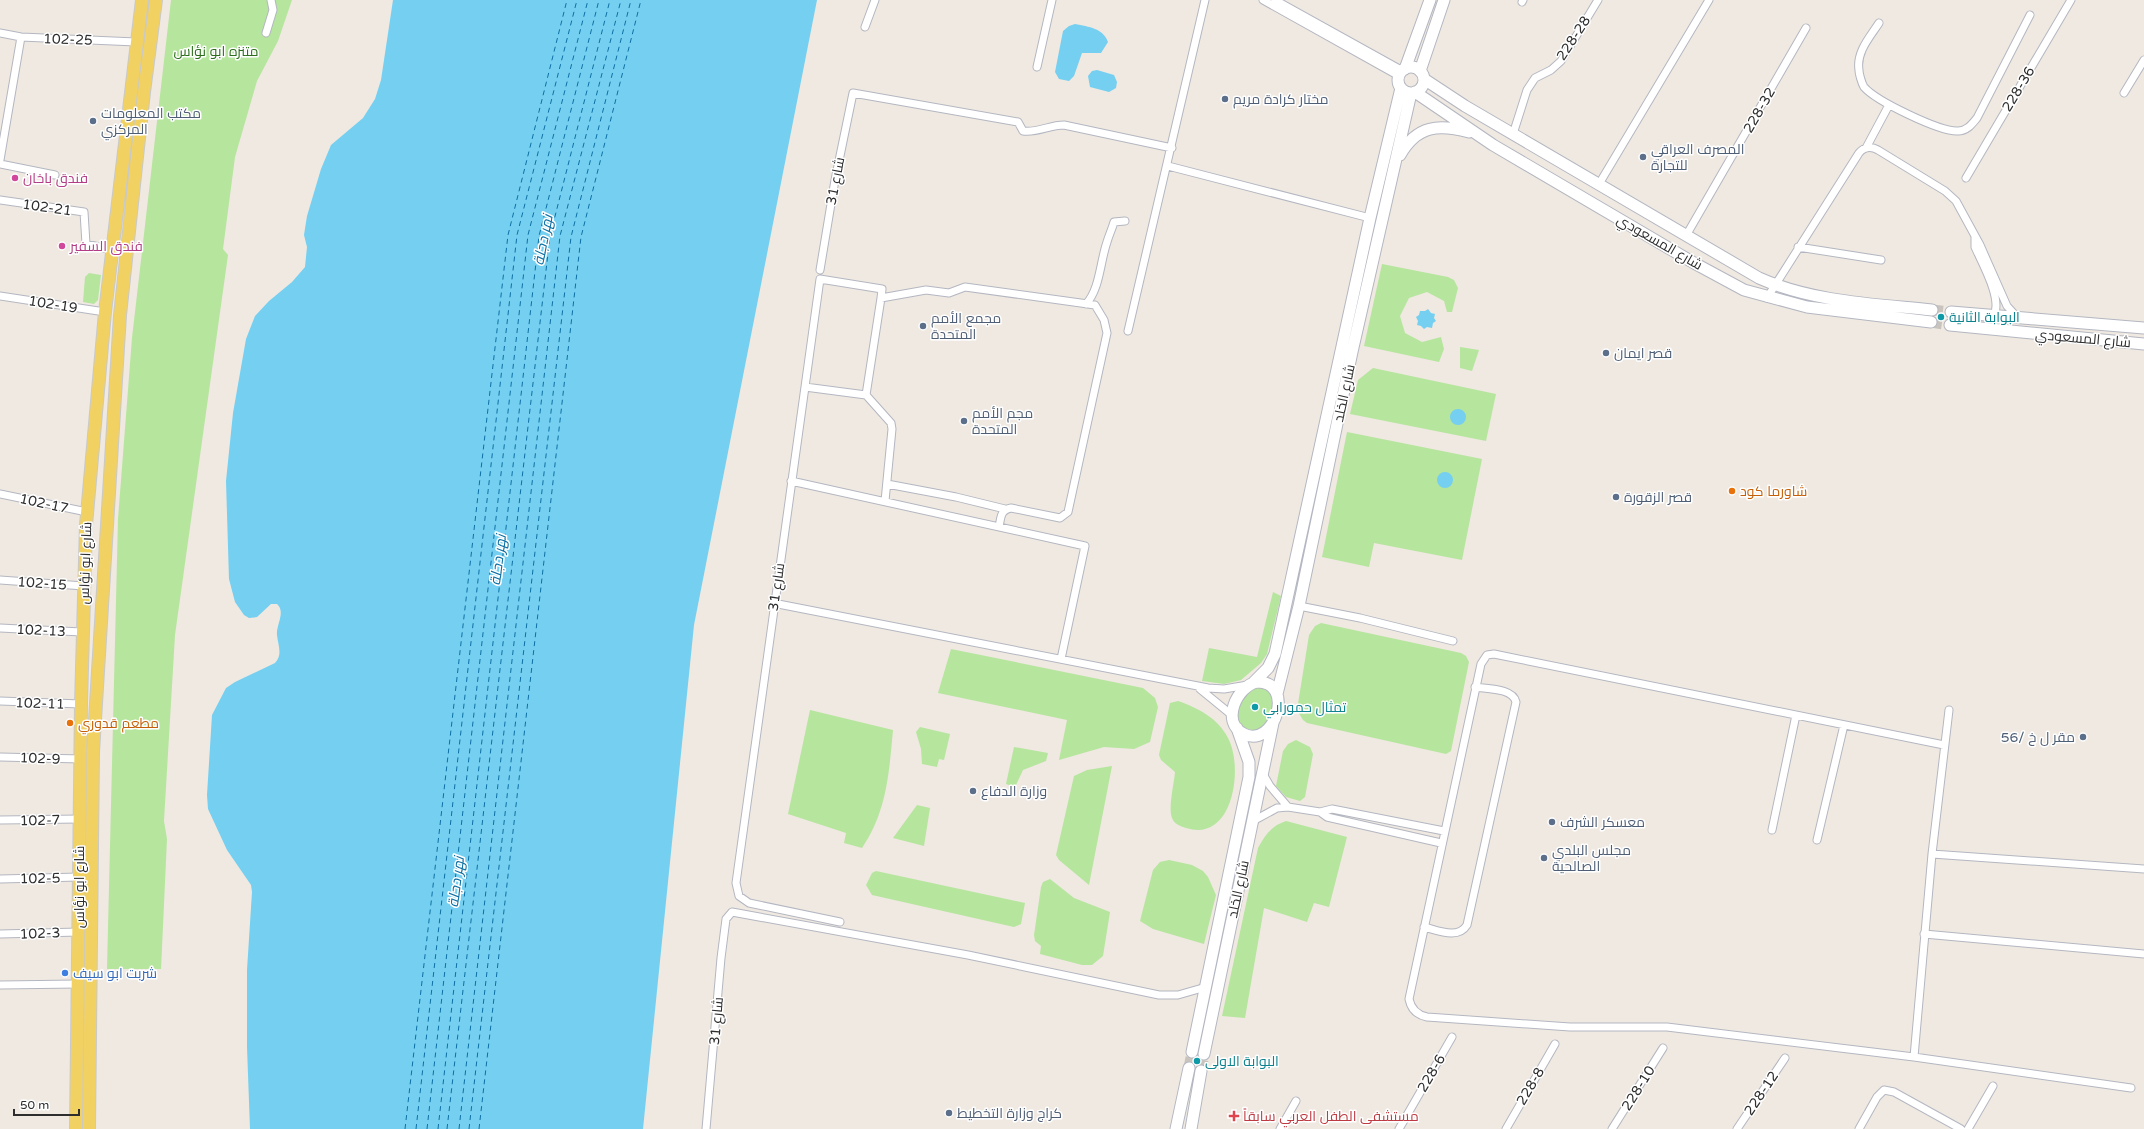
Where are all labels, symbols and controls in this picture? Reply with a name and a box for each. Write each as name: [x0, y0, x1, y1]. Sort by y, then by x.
street label: 228-28: [1553, 13, 1594, 64]
street label: 102-25: [43, 30, 93, 49]
park label: متنزه ابو نؤاس: [173, 43, 259, 60]
street label: 228-36: [1998, 63, 2039, 115]
street label: 228-32: [1740, 84, 1779, 136]
place label: مختار كرادة مريم: [1233, 91, 1329, 109]
marker: مختار كرادة مريم: [1220, 94, 1230, 104]
place label: مكتب المعلومات المركزي: [101, 105, 201, 141]
marker: مكتب المعلومات المركزي: [88, 116, 98, 126]
place label: المصرف العراقي للتجارة: [1651, 141, 1744, 174]
marker: المصرف العراقي للتجارة: [1638, 152, 1648, 162]
street label: شارع 31: [823, 156, 848, 206]
place label: فندق باخان: [23, 170, 88, 187]
marker: فندق باخان: [10, 173, 20, 183]
street label: 102-21: [21, 196, 73, 219]
water label: نهر دجلة: [529, 211, 557, 267]
street label: شارع المسعودي: [1612, 211, 1706, 276]
place label: فندق السفير: [69, 238, 143, 255]
marker: فندق السفير: [57, 241, 67, 251]
street label: 102-19: [27, 292, 79, 317]
place label: البوابة الثانية: [1949, 309, 2020, 326]
place label: مجمع الأمم المتحدة: [931, 310, 1001, 343]
marker: البوابة الثانية: [1936, 312, 1946, 322]
marker: مجمع الأمم المتحدة: [918, 321, 928, 331]
street label: شارع المسعودي: [2034, 326, 2132, 354]
place label: قصر ايمان: [1614, 345, 1672, 362]
marker: قصر ايمان: [1601, 348, 1611, 358]
street label: شارع الخلد: [1330, 363, 1359, 424]
place label: مجم الأمم المتحدة: [972, 405, 1033, 438]
marker: مجم الأمم المتحدة: [959, 416, 969, 426]
place label: شاورما كود: [1740, 483, 1807, 500]
marker: شاورما كود: [1727, 486, 1737, 496]
place label: قصر الزقورة: [1624, 489, 1692, 506]
street label: 102-17: [18, 490, 70, 517]
marker: قصر الزقورة: [1611, 492, 1621, 502]
street label: شارع ابو نؤاس: [76, 521, 95, 605]
water label: نهر دجلة: [486, 532, 510, 586]
street label: شارع 31: [765, 562, 788, 612]
street label: 102-15: [17, 573, 67, 594]
street label: 102-13: [16, 621, 66, 640]
street label: 102-11: [15, 694, 65, 713]
place label: تمثال حمورابي: [1263, 699, 1347, 719]
marker: تمثال حمورابي: [1250, 702, 1260, 712]
place label: مطعم قدوري: [78, 715, 159, 735]
marker: مطعم قدوري: [65, 718, 75, 728]
place label: مقر ل خ /56: [2001, 729, 2075, 746]
marker: مقر ل خ /56: [2078, 732, 2088, 742]
street label: 102-9: [19, 749, 61, 768]
place label: وزارة الدفاع: [981, 783, 1047, 800]
marker: وزارة الدفاع: [968, 786, 978, 796]
street label: 102-7: [20, 812, 60, 829]
place label: معسكر الشرف: [1560, 814, 1645, 831]
marker: معسكر الشرف: [1547, 817, 1557, 827]
place label: مجلس البلدي الصالحية: [1552, 842, 1631, 875]
street label: شارع ابو نؤاس: [71, 846, 88, 928]
marker: مجلس البلدي الصالحية: [1539, 853, 1549, 863]
water label: نهر دجلة: [444, 854, 468, 908]
street label: شارع الخلد: [1224, 859, 1253, 920]
street label: 102-5: [19, 870, 61, 887]
street label: 102-3: [19, 924, 61, 943]
place label: شربت ابو سيف: [73, 965, 157, 982]
marker: شربت ابو سيف: [60, 968, 70, 978]
street label: شارع 31: [706, 996, 727, 1046]
street label: 228-6: [1414, 1051, 1449, 1095]
place label: البوابة الاولى: [1205, 1053, 1279, 1070]
marker: البوابة الاولى: [1192, 1056, 1202, 1066]
street label: 228-10: [1618, 1063, 1659, 1114]
street label: 228-8: [1513, 1064, 1548, 1108]
street label: 228-12: [1740, 1068, 1782, 1119]
scale bar: [14, 1091, 79, 1117]
text: 50 m: [20, 1098, 49, 1112]
place label: كراج وزارة التخطيط: [957, 1105, 1062, 1122]
marker: كراج وزارة التخطيط: [944, 1108, 954, 1118]
place label: مستشفى الطفل العربي سابقاً: [1243, 1108, 1419, 1128]
marker: مستشفى الطفل العربي سابقاً: [1228, 1110, 1240, 1122]

